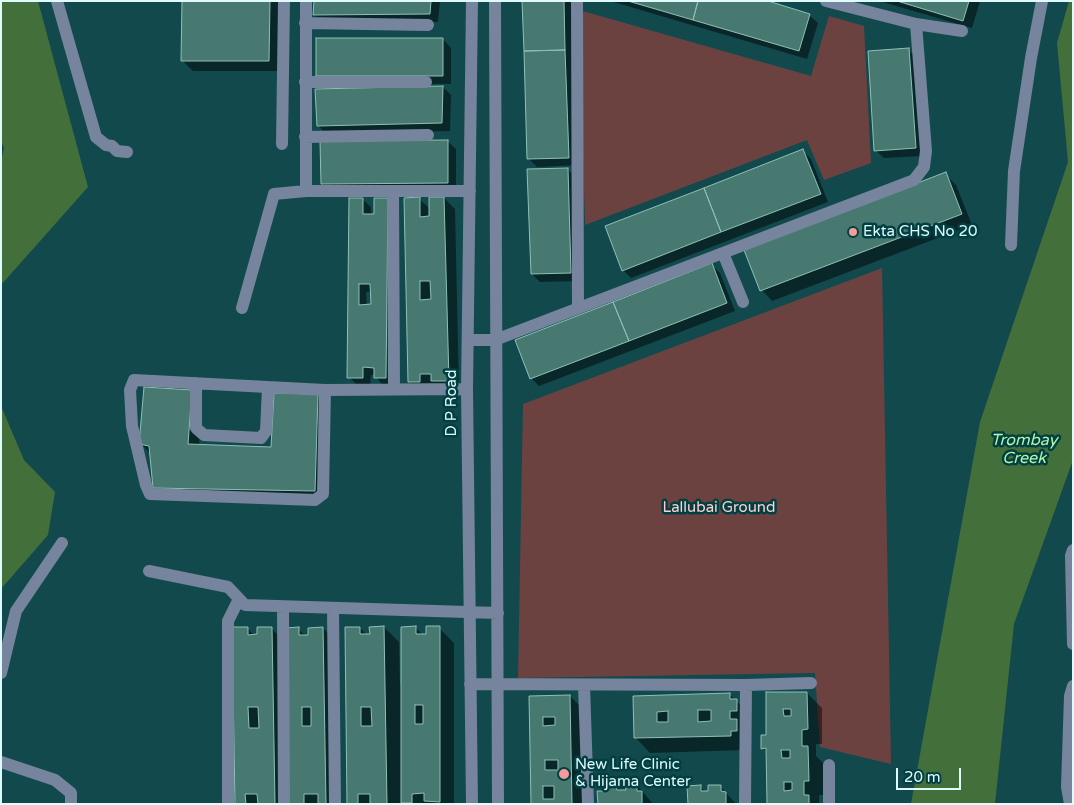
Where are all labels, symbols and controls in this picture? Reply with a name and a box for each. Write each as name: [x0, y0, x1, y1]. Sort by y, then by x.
place label: Ekta CHS No 20: [863, 223, 977, 241]
marker: Ekta CHS No 20: [847, 226, 859, 238]
street label: D P Road: [443, 370, 461, 436]
water label: Trombay Creek: [991, 431, 1057, 469]
park label: Lallubai Ground: [663, 499, 775, 517]
place label: New Life Clinic & Hijama Center: [575, 756, 691, 791]
scale bar: [899, 758, 964, 790]
marker: New Life Clinic & Hijama Center: [557, 767, 571, 781]
text: 20 m: [904, 768, 941, 786]

